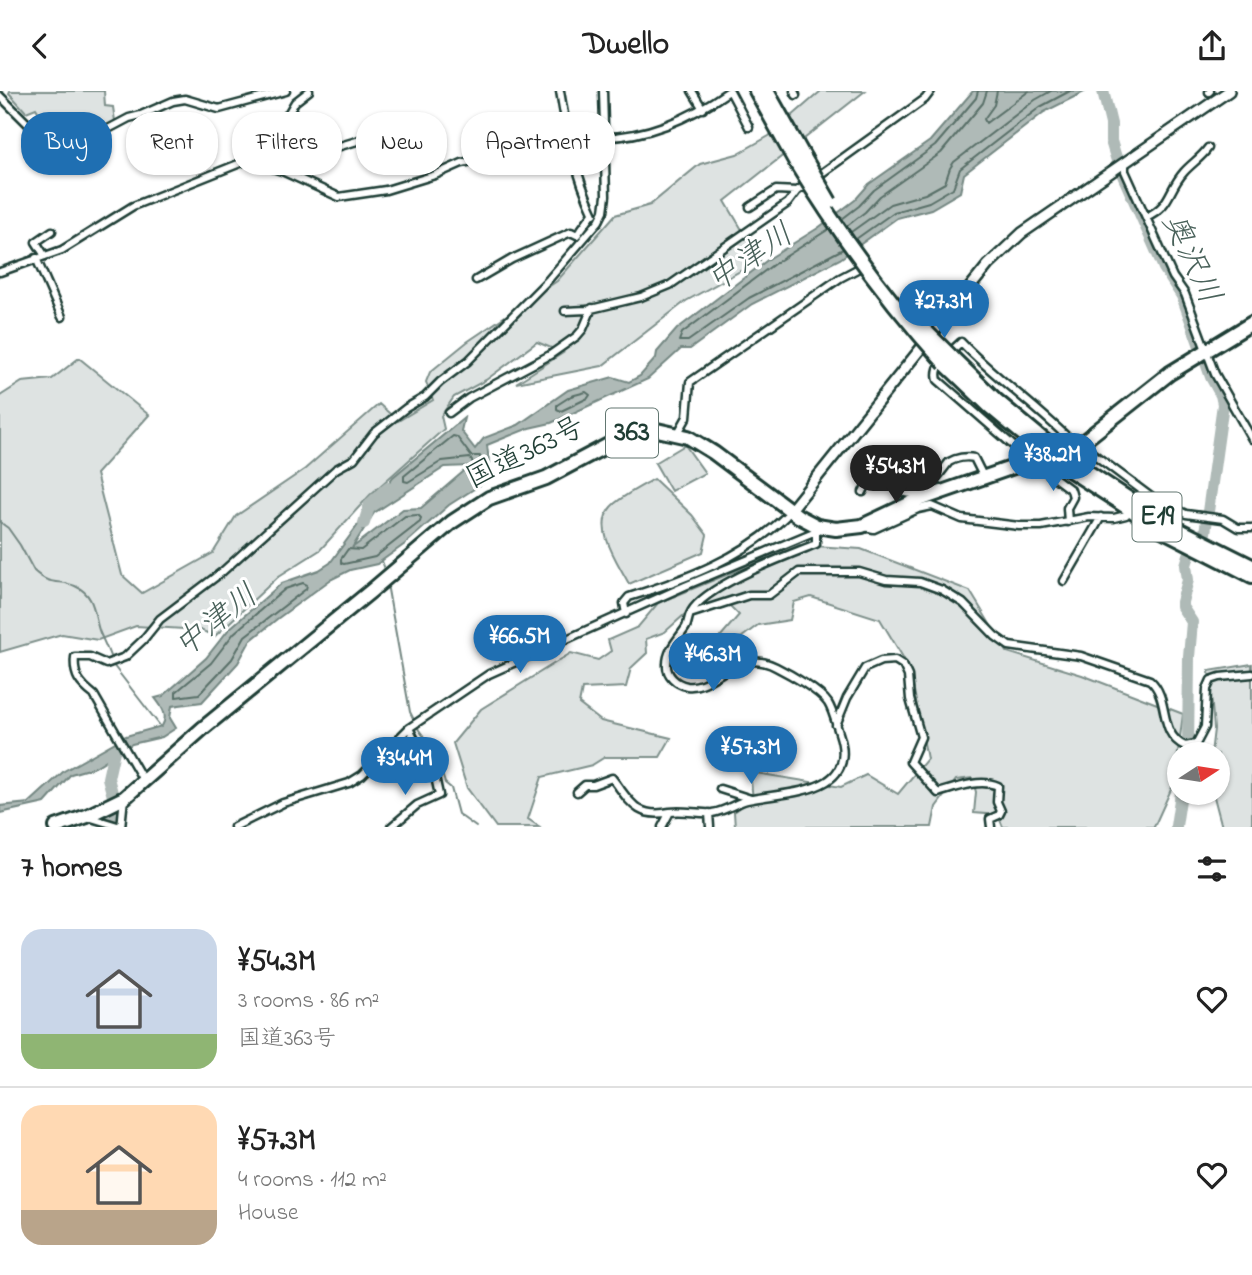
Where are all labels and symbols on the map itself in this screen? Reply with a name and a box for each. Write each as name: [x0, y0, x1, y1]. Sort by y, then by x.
water label: 奥沢川: [1148, 206, 1232, 312]
water label: 中津川: [698, 213, 804, 305]
pin: ¥27.3M: [887, 281, 1001, 340]
street label: 国道363号: [459, 406, 593, 502]
road number: 363: [606, 409, 658, 457]
pin: ¥38.2M: [996, 433, 1110, 493]
pin: ¥54.3M: [839, 445, 953, 505]
road number: E19: [1132, 493, 1182, 541]
water label: 中津川: [165, 574, 269, 670]
pin: ¥66.5M: [463, 615, 577, 675]
pin: ¥46.3M: [656, 633, 770, 693]
pin: ¥57.3M: [694, 727, 808, 786]
pin: ¥34.4M: [348, 737, 462, 797]
north arrow: [1167, 742, 1230, 805]

